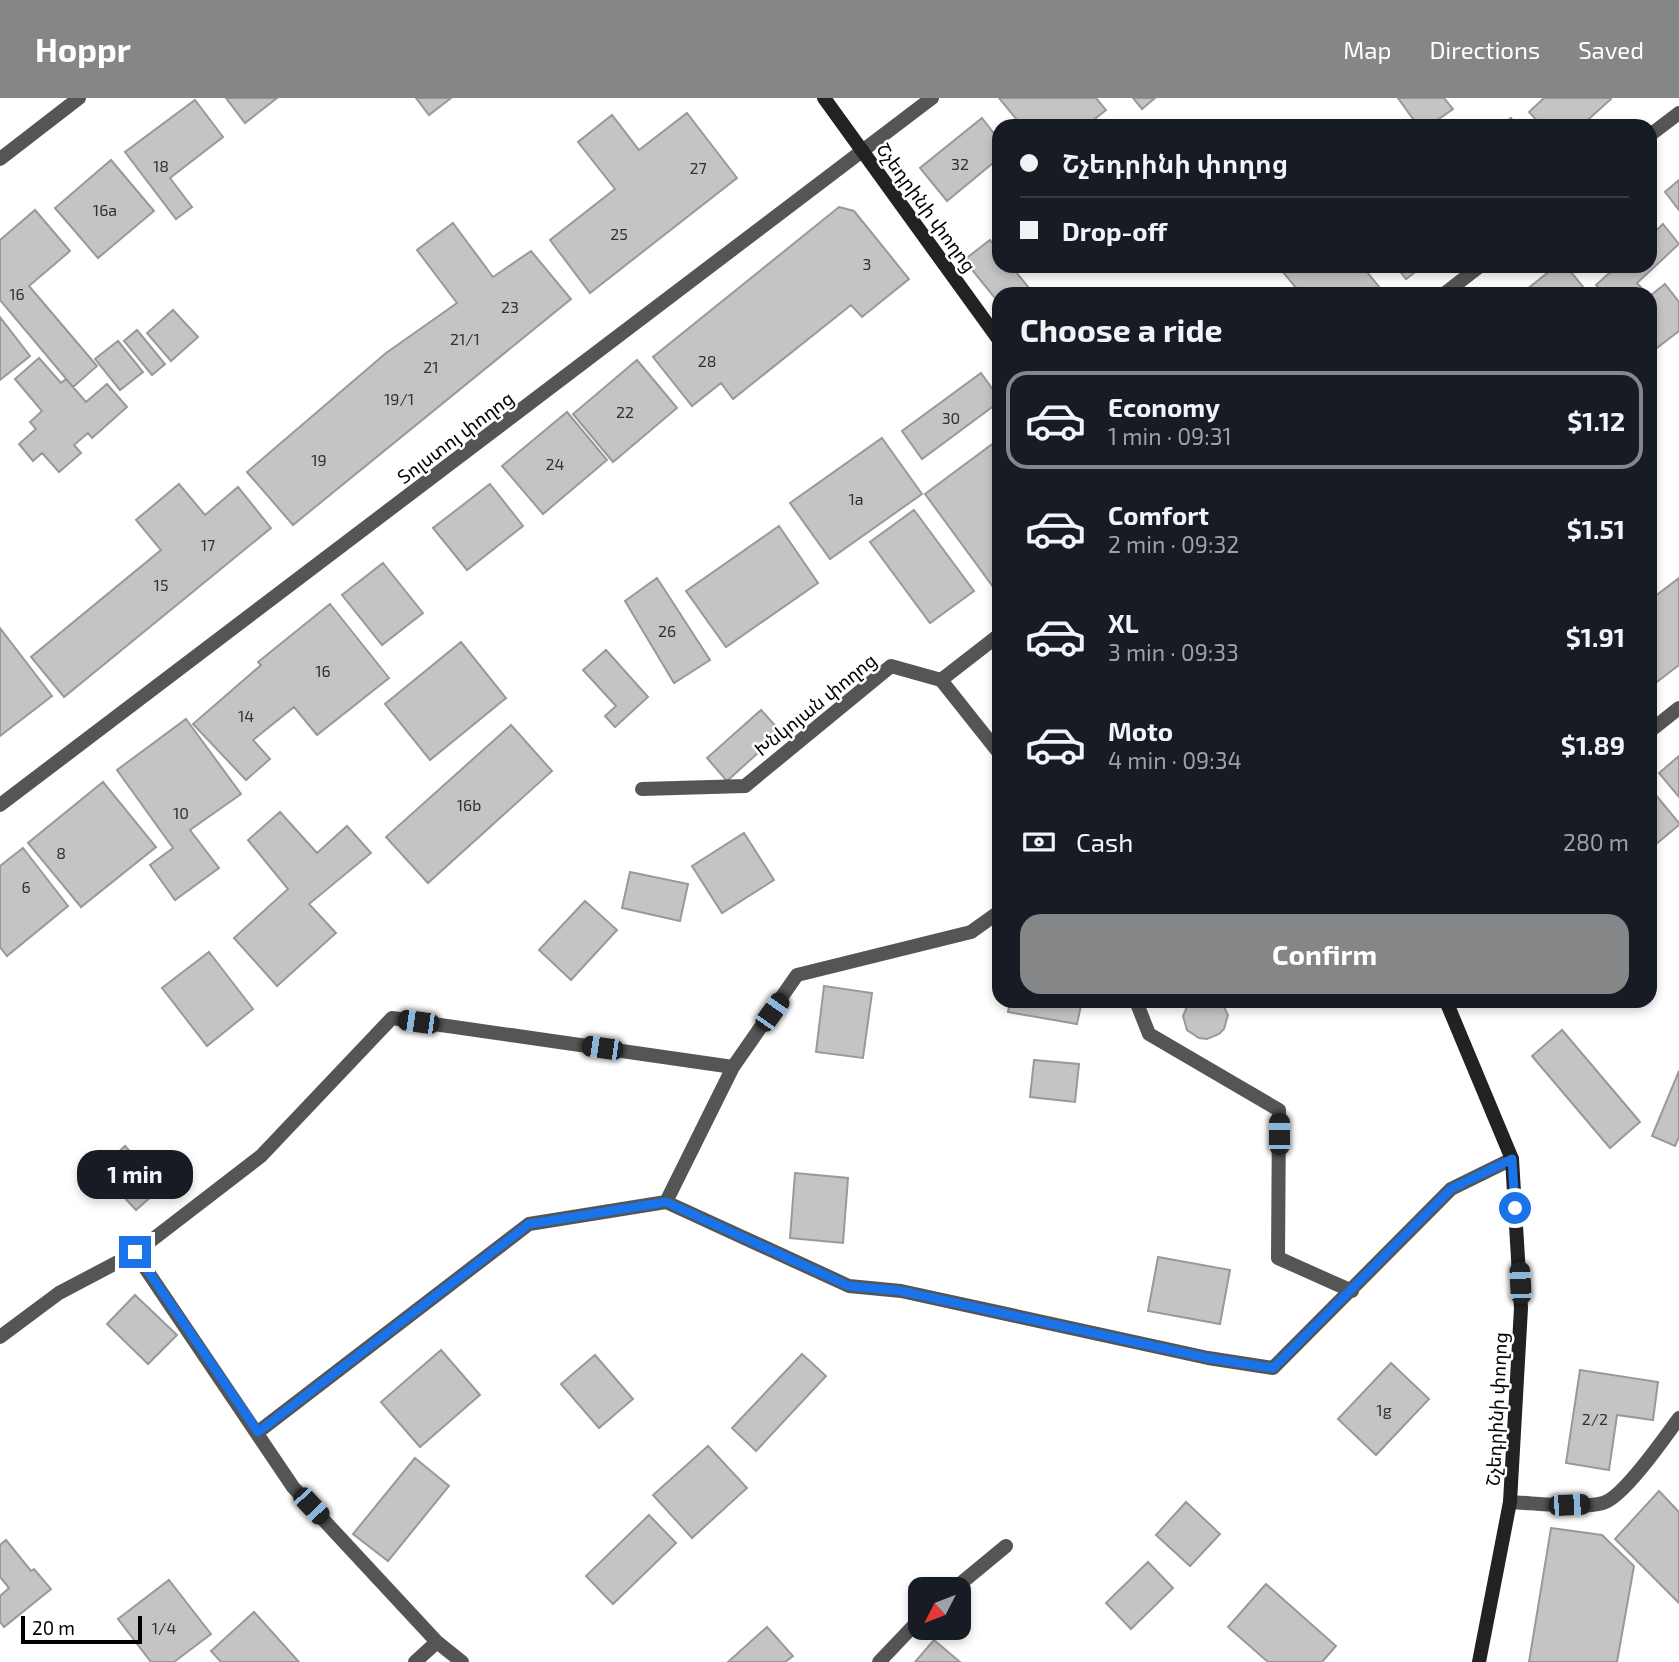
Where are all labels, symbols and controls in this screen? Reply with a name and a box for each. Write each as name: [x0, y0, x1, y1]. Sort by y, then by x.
text: Hoppr: [35, 29, 131, 69]
text: Map: [1343, 35, 1391, 64]
text: Directions: [1429, 35, 1540, 64]
text: Saved: [1578, 35, 1644, 64]
street label: Շչեդրինի փողոց: [872, 138, 982, 277]
text: Շչեդրինի փողոց: [1062, 147, 1288, 178]
house number: 32: [951, 154, 969, 173]
house number: 18: [153, 156, 169, 175]
house number: 27: [689, 158, 707, 177]
house number: 16a: [93, 200, 117, 219]
text: Drop-off: [1062, 215, 1167, 246]
house number: 25: [610, 224, 628, 243]
house number: 3: [863, 254, 871, 273]
house number: 16: [9, 284, 25, 303]
house number: 23: [501, 297, 519, 316]
text: Choose a ride: [1020, 310, 1223, 348]
house number: 21/1: [450, 329, 480, 348]
house number: 28: [698, 351, 716, 370]
house number: 21: [423, 357, 439, 376]
street label: Տոլստոյ փողոց: [392, 386, 518, 489]
house number: 19/1: [384, 389, 414, 408]
icon: car: [1024, 389, 1087, 452]
text: Economy: [1108, 391, 1220, 422]
house number: 22: [616, 402, 634, 421]
text: $1.12: [1567, 405, 1625, 436]
house number: 30: [942, 408, 960, 427]
text: 1 min · 09:31: [1108, 422, 1232, 450]
house number: 19: [311, 450, 327, 469]
house number: 24: [546, 454, 565, 473]
house number: 1a: [848, 489, 864, 508]
icon: car: [1024, 497, 1087, 560]
text: Comfort: [1108, 499, 1209, 530]
text: $1.51: [1567, 513, 1625, 544]
text: 2 min · 09:32: [1108, 530, 1239, 558]
house number: 17: [201, 535, 215, 554]
house number: 15: [154, 575, 168, 594]
icon: car: [1024, 605, 1087, 668]
text: XL: [1108, 607, 1139, 638]
house number: 26: [658, 621, 676, 640]
text: $1.91: [1566, 621, 1625, 652]
text: 3 min · 09:33: [1108, 638, 1239, 666]
street label: Խնկոյան փողոց: [749, 648, 881, 761]
house number: 16: [315, 661, 331, 680]
house number: 14: [238, 706, 254, 725]
icon: car: [1024, 713, 1087, 776]
text: Moto: [1108, 715, 1173, 746]
text: $1.89: [1561, 729, 1625, 760]
text: 4 min · 09:34: [1108, 746, 1242, 774]
house number: 16b: [457, 795, 481, 814]
house number: 10: [173, 803, 189, 822]
icon: cash: [1020, 823, 1058, 861]
text: Cash: [1076, 826, 1133, 857]
text: 280 m: [1563, 828, 1629, 856]
house number: 8: [56, 843, 66, 862]
house number: 6: [21, 877, 31, 896]
button: Confirm: [1020, 914, 1629, 994]
car: [752, 989, 793, 1035]
car: [396, 1009, 441, 1035]
car: [580, 1035, 625, 1061]
car: [1269, 1113, 1290, 1155]
callout: 1 min: [77, 1150, 193, 1200]
text: 1 min: [107, 1160, 163, 1188]
route start: [1499, 1192, 1531, 1224]
route end: [119, 1236, 151, 1268]
car: [1509, 1261, 1532, 1305]
street label: Շչեդրինի փողոց: [1480, 1331, 1513, 1487]
house number: 1g: [1376, 1400, 1392, 1419]
house number: 2/2: [1582, 1409, 1608, 1428]
car: [289, 1483, 334, 1529]
car: [1548, 1494, 1591, 1516]
north arrow: [908, 1577, 971, 1640]
map controls: [908, 1577, 971, 1640]
scale bar: [21, 1613, 142, 1645]
text: 20 m: [32, 1616, 75, 1639]
house number: 1/4: [152, 1618, 176, 1637]

